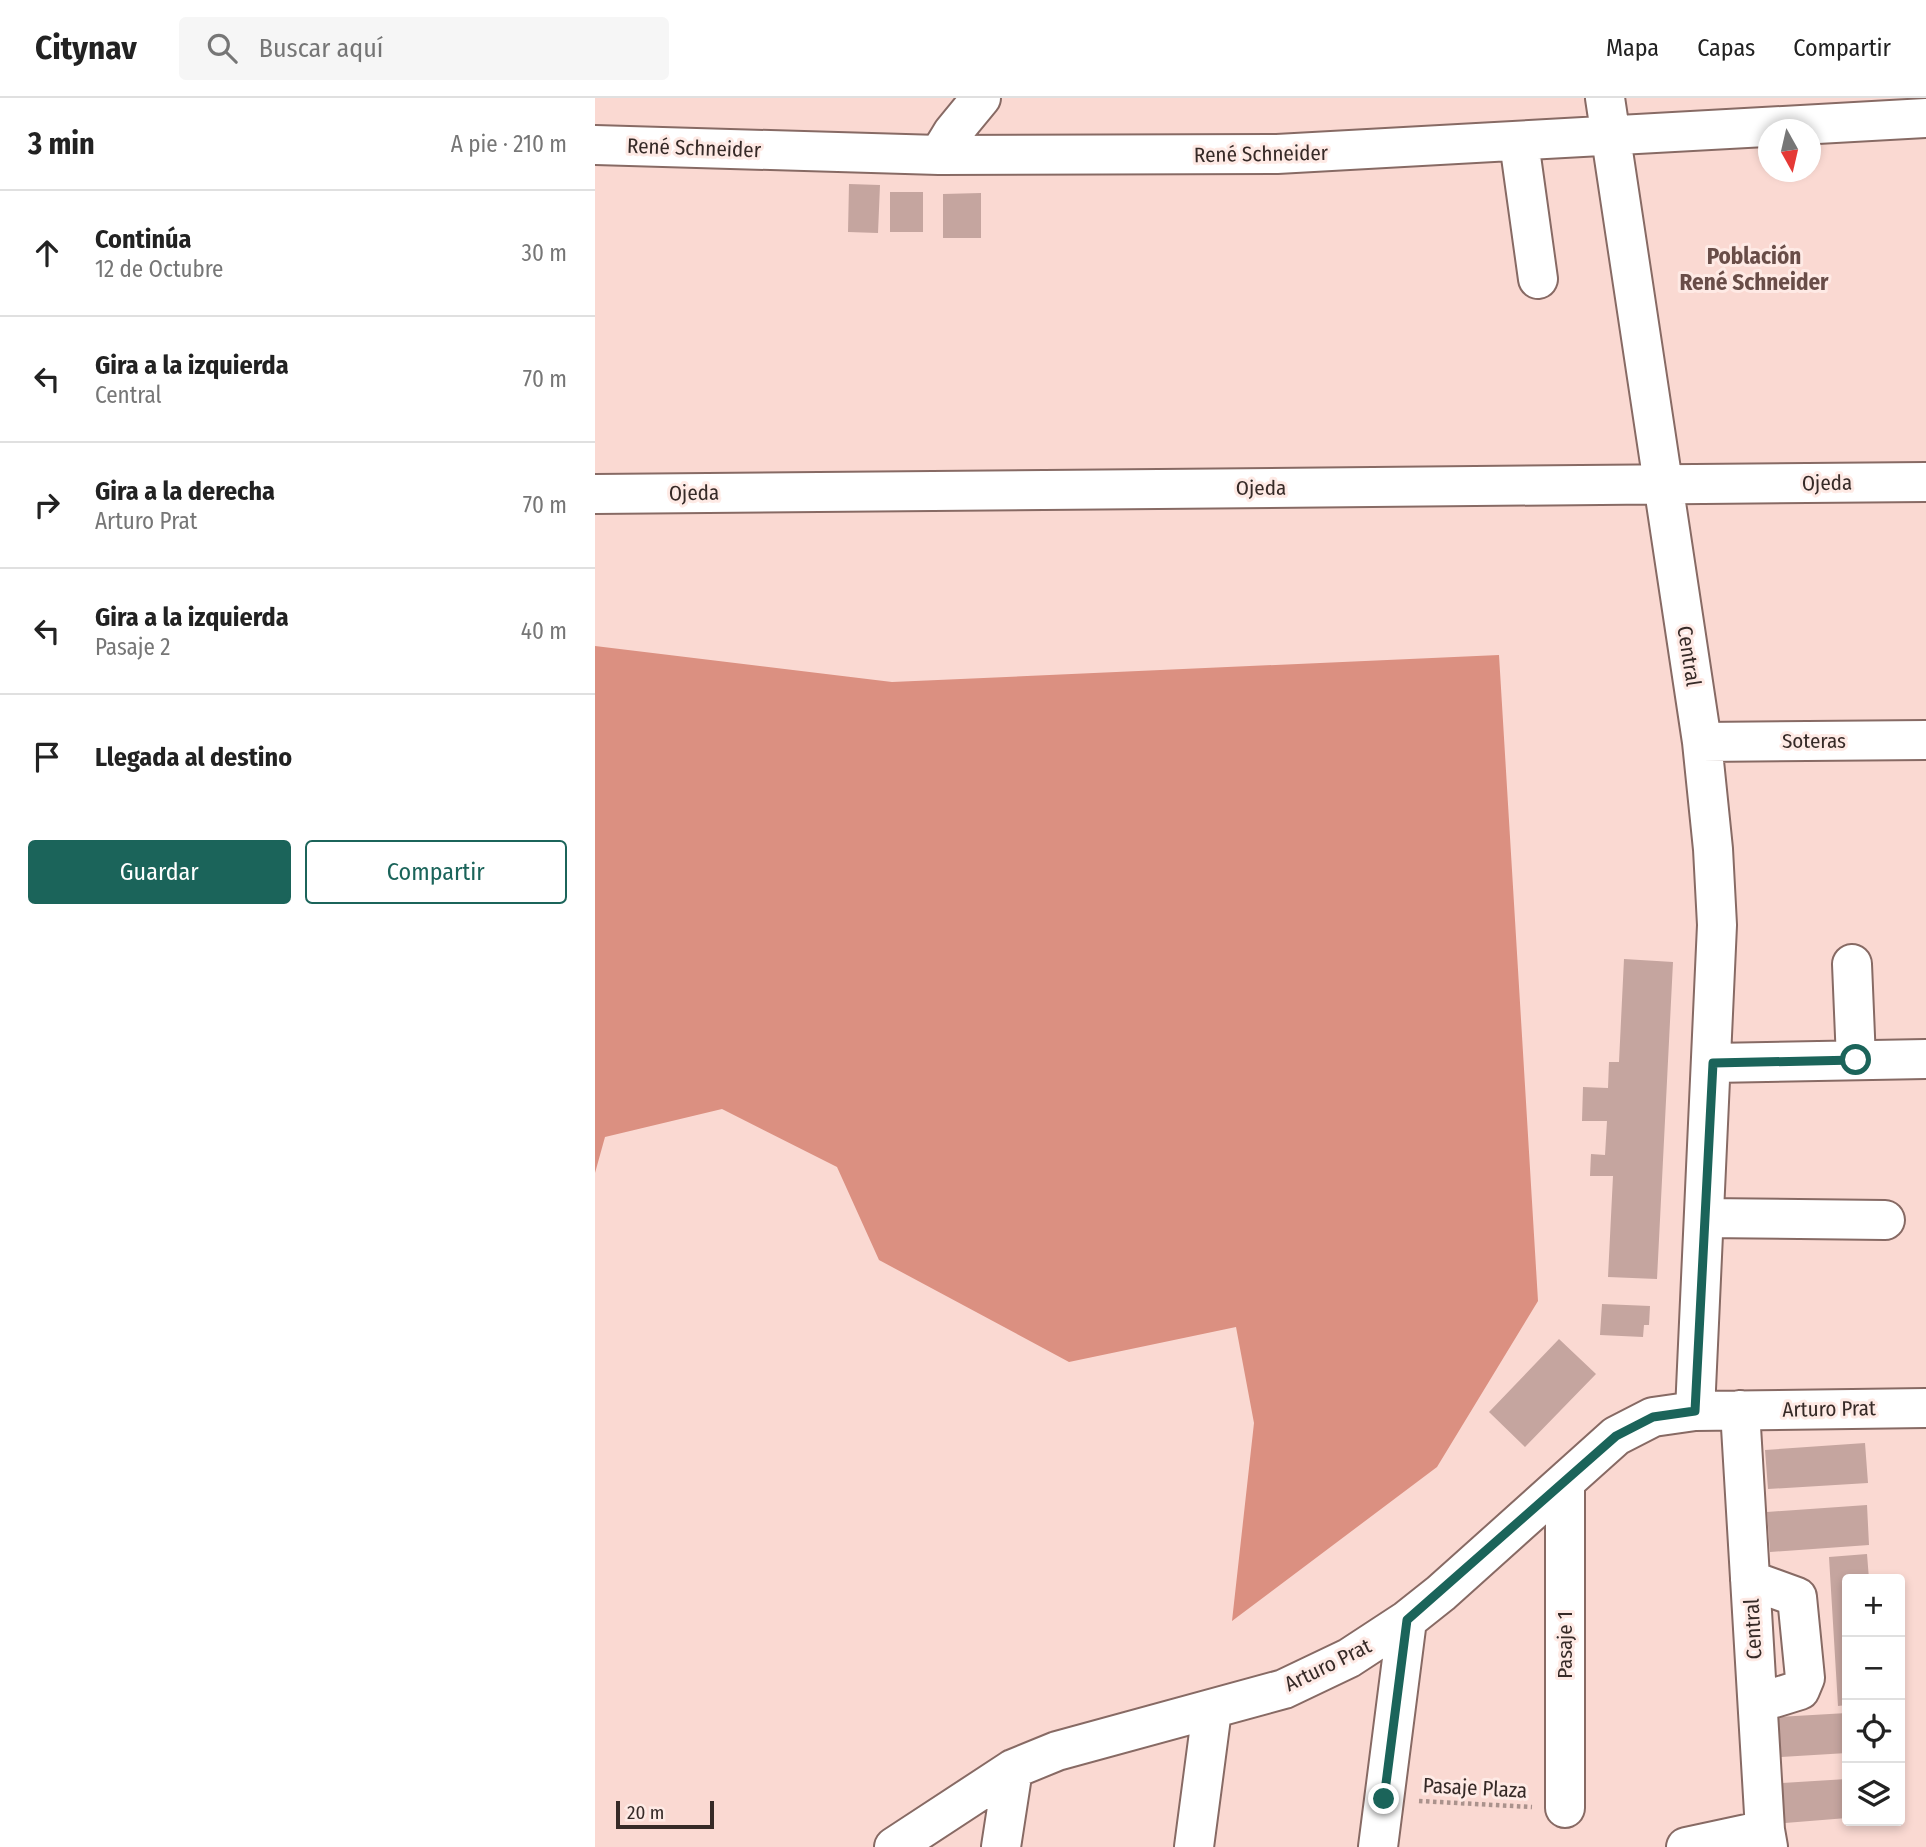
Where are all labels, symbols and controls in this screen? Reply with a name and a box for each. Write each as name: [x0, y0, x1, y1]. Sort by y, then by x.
search box: [179, 17, 669, 80]
text: Citynav: [35, 28, 137, 68]
icon: search: [203, 29, 241, 67]
text: Buscar aquí: [259, 33, 383, 64]
text: Mapa: [1606, 34, 1659, 62]
text: Capas: [1697, 34, 1755, 62]
text: Compartir: [1793, 34, 1891, 62]
north arrow: [1758, 119, 1821, 182]
text: 3 min: [28, 126, 95, 162]
text: A pie · 210 m: [451, 130, 567, 158]
street label: René Schneider: [627, 133, 762, 163]
street label: René Schneider: [1194, 140, 1329, 168]
text: Continúa: [95, 224, 192, 255]
icon: ahead: [28, 234, 66, 272]
text: 30 m: [522, 239, 567, 267]
district label: Población René Schneider: [1679, 242, 1829, 296]
text: 12 de Octubre: [95, 255, 223, 283]
text: Gira a la izquierda: [95, 350, 289, 381]
icon: left: [28, 360, 66, 398]
text: 70 m: [523, 365, 567, 393]
text: Central: [95, 381, 162, 409]
street label: Ojeda: [1802, 470, 1852, 496]
street label: Ojeda: [1236, 475, 1286, 501]
text: Gira a la derecha: [95, 476, 275, 507]
street label: Ojeda: [669, 480, 719, 506]
icon: right: [28, 486, 66, 524]
text: 70 m: [523, 491, 567, 519]
text: Arturo Prat: [95, 507, 197, 535]
text: Gira a la izquierda: [95, 602, 289, 633]
icon: left: [28, 612, 66, 650]
text: 40 m: [521, 617, 567, 645]
street label: Central: [1671, 624, 1707, 689]
text: Pasaje 2: [95, 633, 170, 661]
street label: Soteras: [1782, 728, 1846, 754]
icon: arrive: [28, 738, 66, 776]
text: Llegada al destino: [95, 742, 292, 773]
button: Guardar: [28, 840, 291, 904]
button: Compartir: [305, 840, 567, 904]
route start: [1840, 1044, 1871, 1075]
street label: Arturo Prat: [1782, 1395, 1876, 1423]
map controls: [1842, 1574, 1905, 1826]
button: +: [1842, 1574, 1905, 1637]
street label: Central: [1738, 1597, 1768, 1660]
street label: Pasaje 1: [1552, 1611, 1578, 1679]
street label: Arturo Prat: [1280, 1633, 1376, 1697]
button: −: [1842, 1637, 1905, 1700]
button: locate: [1842, 1700, 1905, 1763]
button: layers: [1842, 1763, 1905, 1826]
street label: Pasaje Plaza: [1422, 1772, 1528, 1804]
route end: [1368, 1783, 1399, 1814]
scale bar: [616, 1798, 714, 1830]
text: 20 m: [627, 1801, 664, 1824]

